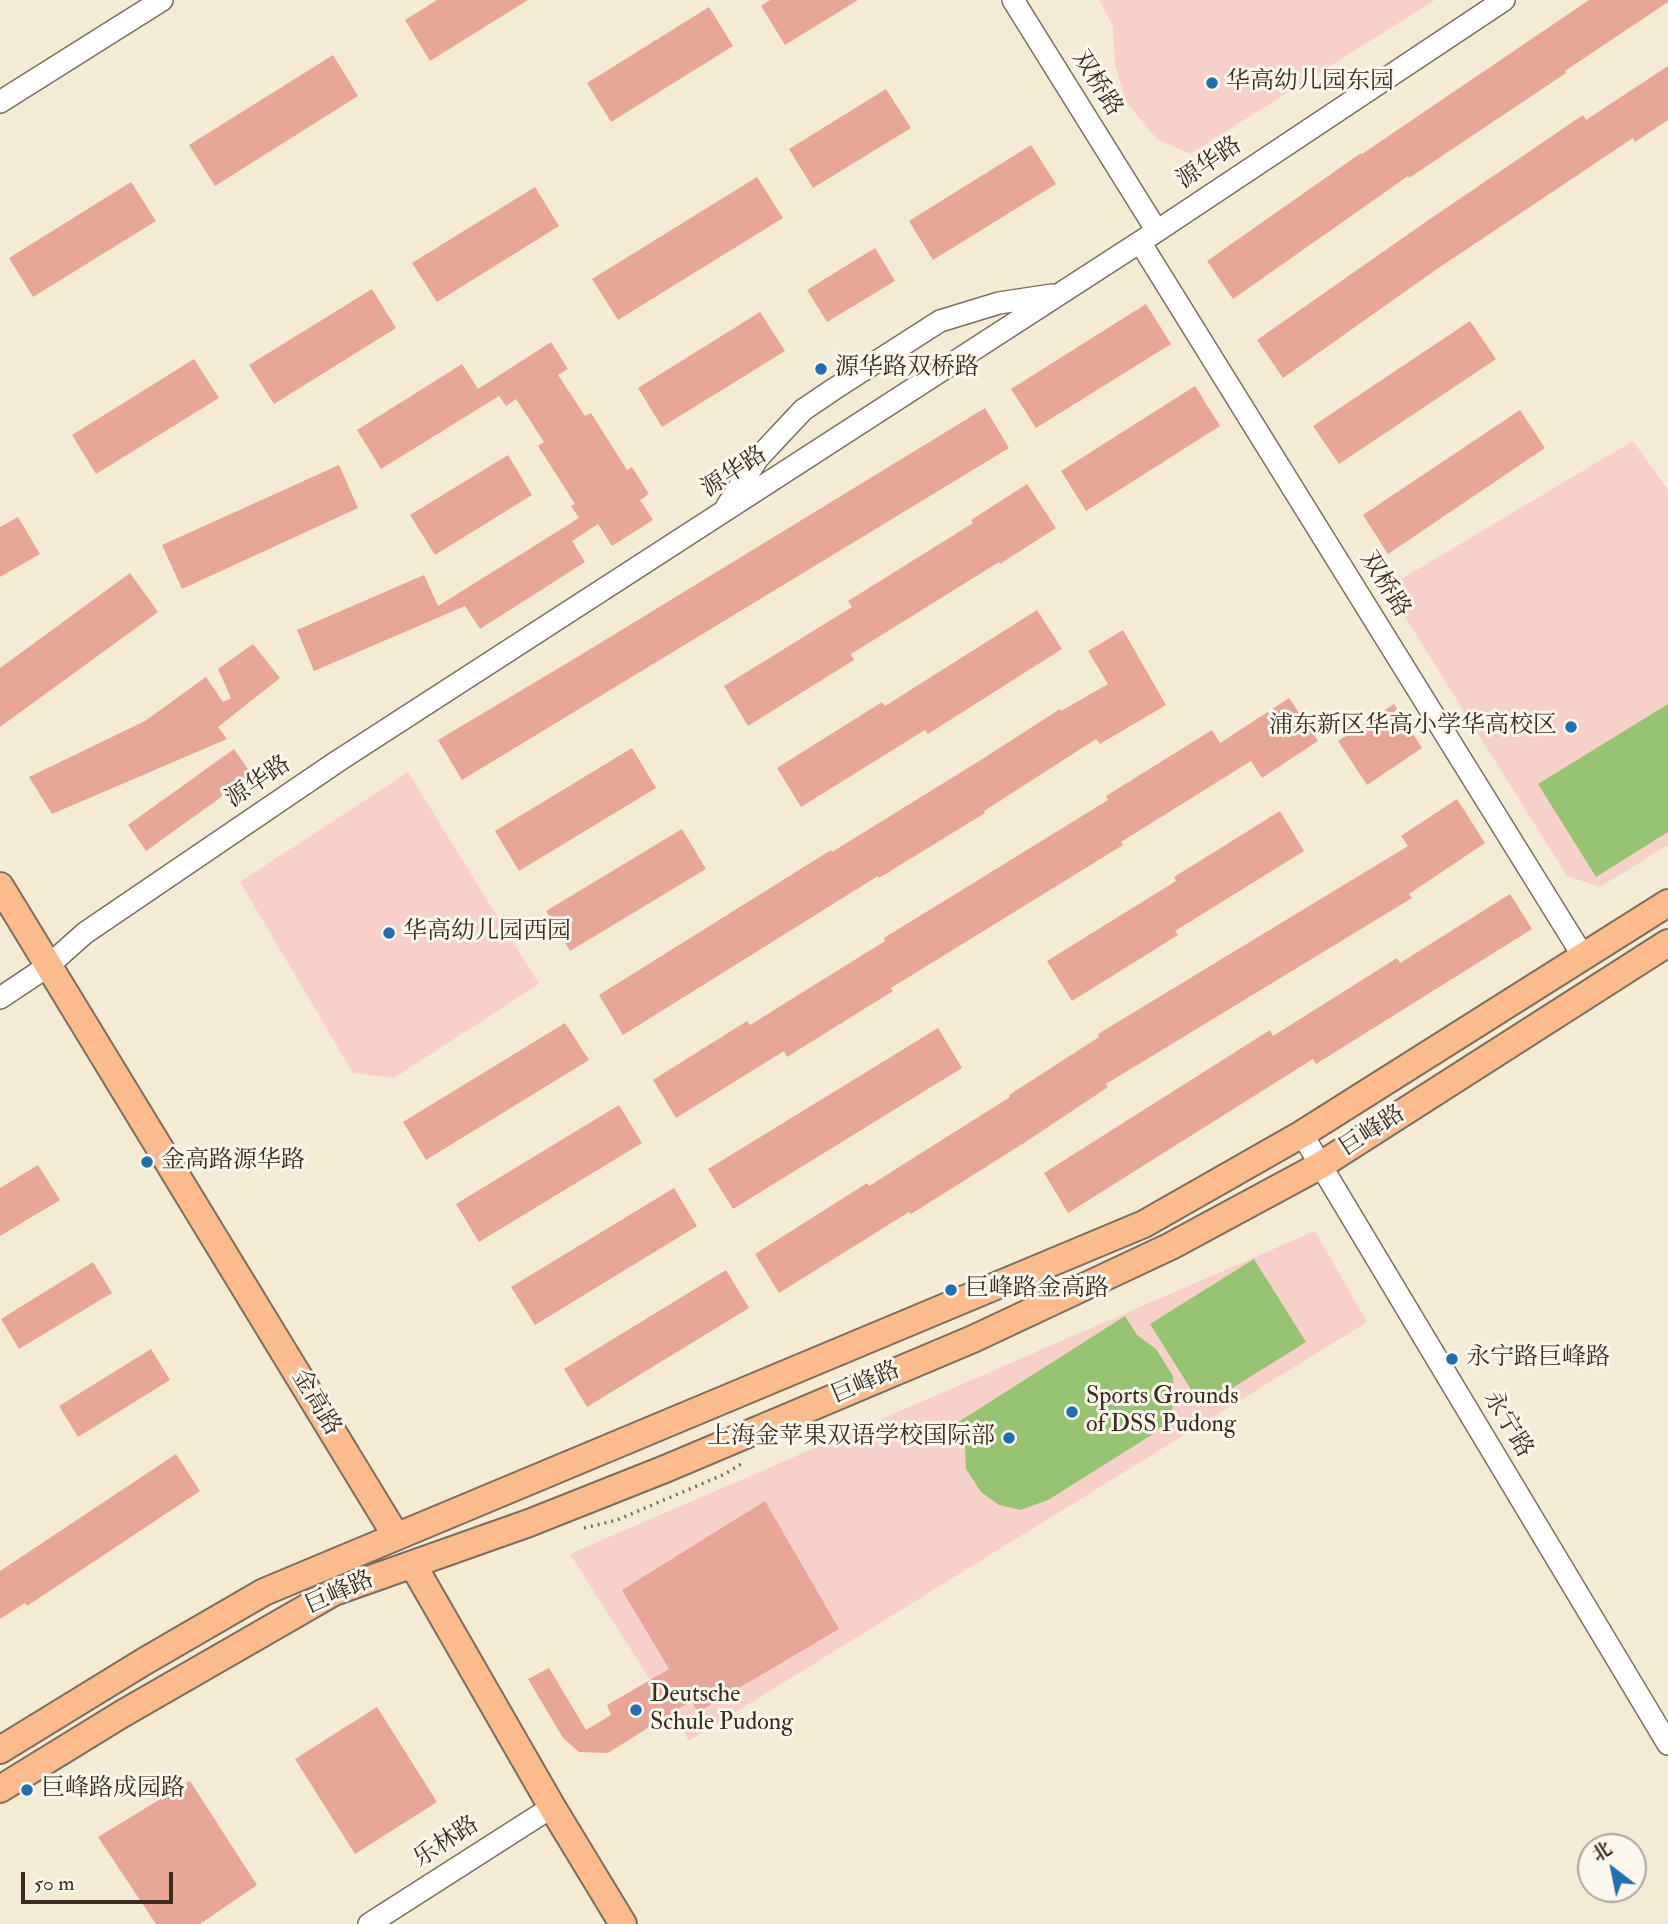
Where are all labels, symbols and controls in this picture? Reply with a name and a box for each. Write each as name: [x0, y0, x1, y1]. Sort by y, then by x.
street label: 双桥路: [1065, 46, 1127, 122]
place label: 华高幼儿园东园: [1226, 69, 1394, 97]
marker: 华高幼儿园东园: [1204, 75, 1220, 91]
street label: 源华路: [1172, 132, 1248, 196]
place label: 源华路双桥路: [835, 355, 979, 383]
marker: 源华路双桥路: [813, 361, 829, 377]
street label: 源华路: [697, 441, 773, 505]
street label: 双桥路: [1353, 547, 1415, 623]
place label: 浦东新区华高小学华高校区: [1269, 713, 1557, 741]
marker: 浦东新区华高小学华高校区: [1563, 719, 1579, 735]
street label: 源华路: [221, 751, 297, 815]
place label: 华高幼儿园西园: [403, 919, 571, 947]
marker: 华高幼儿园西园: [381, 925, 397, 941]
street label: 巨峰路: [1335, 1100, 1411, 1164]
place label: 金高路源华路: [161, 1148, 305, 1176]
marker: 金高路源华路: [139, 1154, 155, 1170]
place label: 巨峰路金高路: [965, 1276, 1109, 1304]
marker: 巨峰路金高路: [943, 1282, 959, 1298]
place label: 永宁路巨峰路: [1466, 1345, 1610, 1373]
marker: 永宁路巨峰路: [1444, 1351, 1460, 1367]
street label: 巨峰路: [827, 1357, 905, 1411]
street label: 金高路: [284, 1365, 346, 1441]
place label: Sports Grounds of DSS Pudong: [1086, 1384, 1238, 1440]
street label: 永宁路: [1476, 1387, 1538, 1463]
marker: Sports Grounds of DSS Pudong: [1064, 1404, 1080, 1420]
place label: 上海金苹果双语学校国际部: [707, 1424, 995, 1452]
marker: 上海金苹果双语学校国际部: [1001, 1430, 1017, 1446]
street label: 巨峰路: [301, 1566, 379, 1622]
place label: Deutsche Schule Pudong: [650, 1682, 793, 1738]
marker: Deutsche Schule Pudong: [628, 1702, 644, 1718]
place label: 巨峰路成园路: [41, 1776, 185, 1804]
marker: 巨峰路成园路: [19, 1782, 35, 1798]
street label: 乐林路: [409, 1811, 485, 1875]
north arrow: [1577, 1833, 1647, 1903]
text: 北: [1588, 1837, 1616, 1867]
scale bar: [24, 1857, 177, 1901]
text: 50 m: [34, 1870, 75, 1897]

